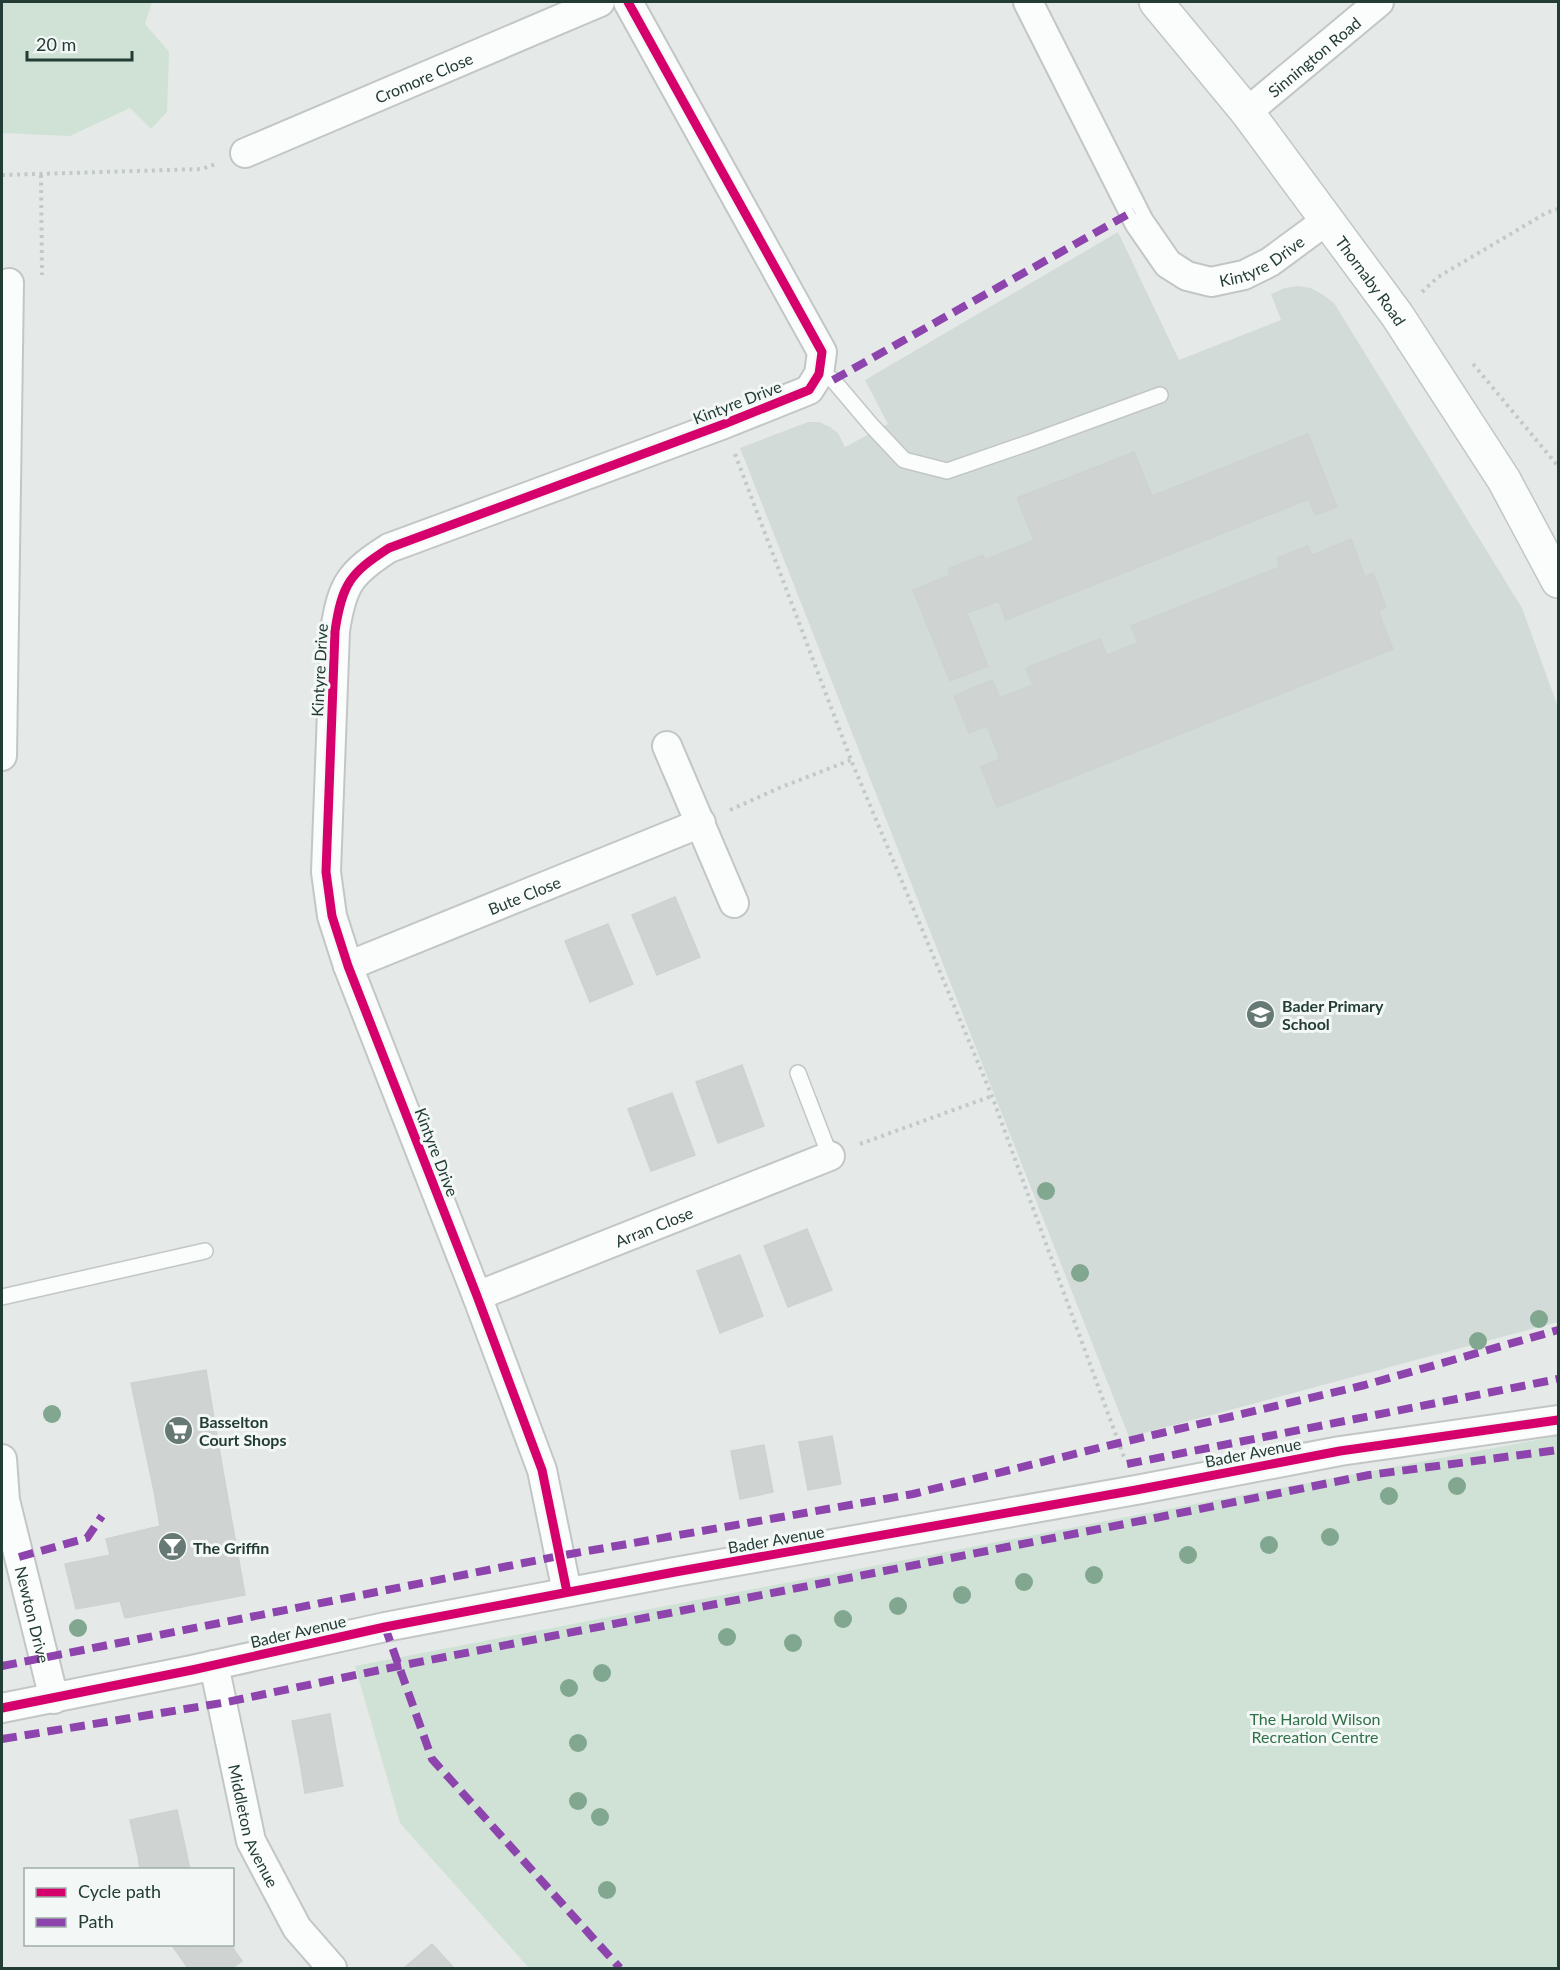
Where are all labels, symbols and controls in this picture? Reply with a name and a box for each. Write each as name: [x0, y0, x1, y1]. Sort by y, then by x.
street label: Sinnington Road: [1264, 12, 1364, 100]
scale bar: [27, 24, 132, 62]
text: 20 m: [36, 33, 76, 55]
street label: Cromore Close: [372, 48, 475, 106]
street label: Kintyre Drive: [1217, 231, 1307, 290]
street label: Thornaby Road: [1332, 232, 1410, 329]
street label: Kintyre Drive: [690, 376, 784, 428]
street label: Kintyre Drive: [307, 623, 331, 717]
street label: Bute Close: [485, 872, 563, 918]
place label: Bader Primary School: [1282, 996, 1384, 1033]
school or university icon: Bader Primary School: [1245, 998, 1277, 1030]
street label: Kintyre Drive: [411, 1105, 463, 1199]
street label: Arran Close: [612, 1202, 695, 1250]
place label: Basselton Court Shops: [199, 1412, 286, 1449]
supermarket icon: Basselton Court Shops: [162, 1414, 194, 1446]
street label: Bader Avenue: [1203, 1433, 1303, 1471]
street label: Bader Avenue: [726, 1521, 826, 1557]
bar icon: The Griffin: [156, 1531, 188, 1563]
place label: The Griffin: [193, 1538, 269, 1557]
street label: Newton Drive: [12, 1564, 54, 1665]
street label: Bader Avenue: [248, 1611, 348, 1651]
park label: The Harold Wilson Recreation Centre: [1250, 1709, 1380, 1746]
street label: Middleton Avenue: [226, 1762, 283, 1890]
legend: [24, 1868, 234, 1946]
text: Cycle path: [78, 1880, 161, 1902]
text: Path: [78, 1910, 114, 1932]

